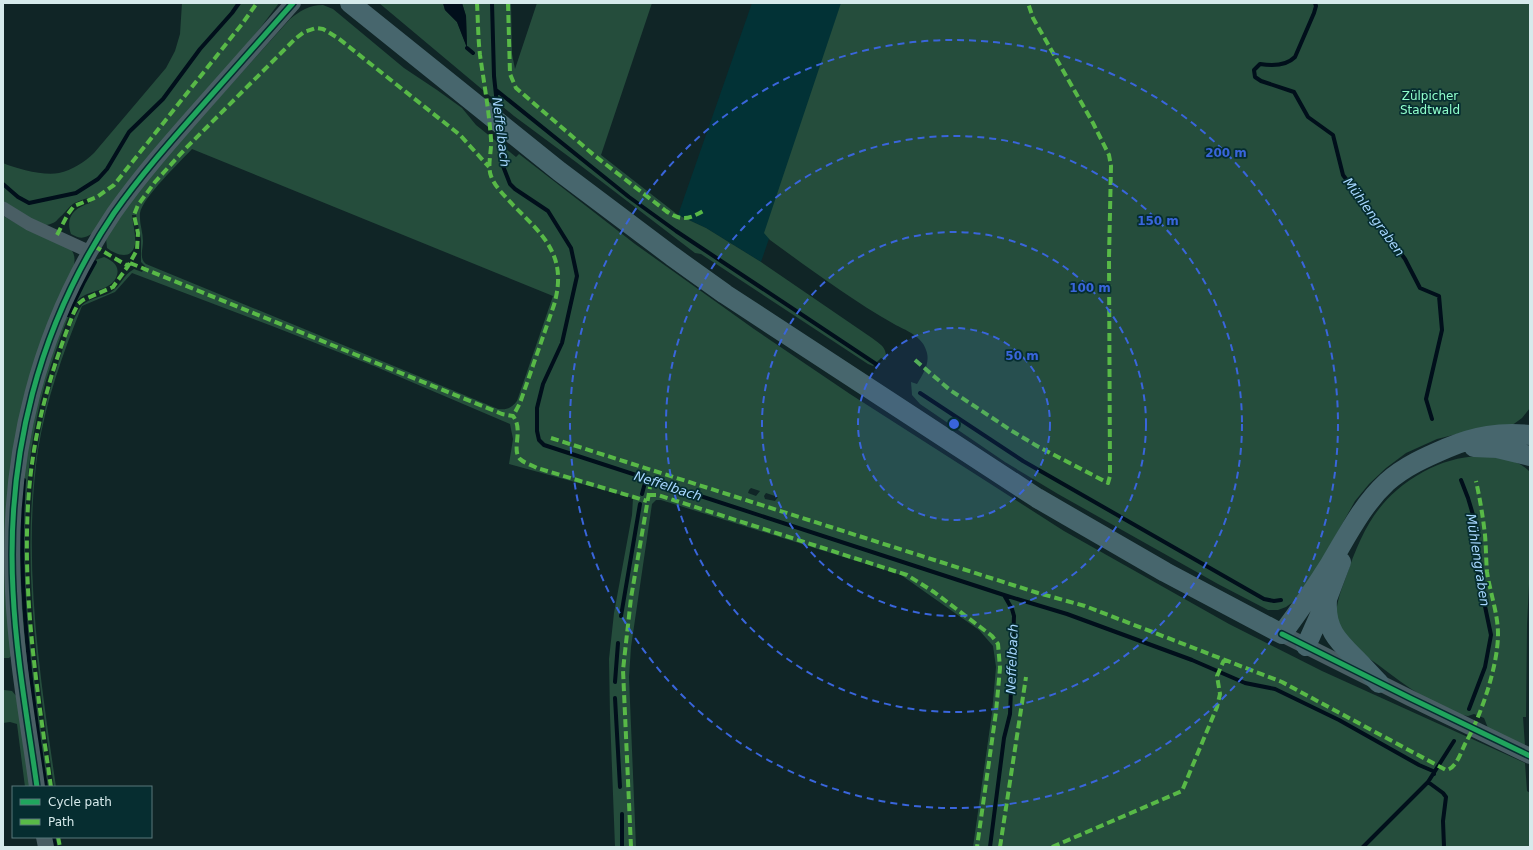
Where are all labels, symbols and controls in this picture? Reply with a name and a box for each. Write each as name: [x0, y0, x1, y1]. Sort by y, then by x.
park label: Zülpicher Stadtwald: [1400, 89, 1460, 117]
water label: Neffelbach: [489, 96, 513, 168]
text: 200 m: [1205, 146, 1247, 160]
water label: Mühlengraben: [1340, 175, 1408, 259]
text: 150 m: [1137, 214, 1179, 228]
text: 100 m: [1069, 281, 1111, 295]
text: 50 m: [1005, 349, 1039, 363]
centre of rings: [947, 417, 961, 431]
water label: Neffelbach: [632, 468, 704, 504]
water label: Mühlengraben: [1463, 513, 1493, 607]
water label: Neffelbach: [1003, 624, 1021, 694]
legend: [12, 786, 152, 838]
text: Cycle path: [48, 795, 112, 809]
text: Path: [48, 815, 74, 829]

